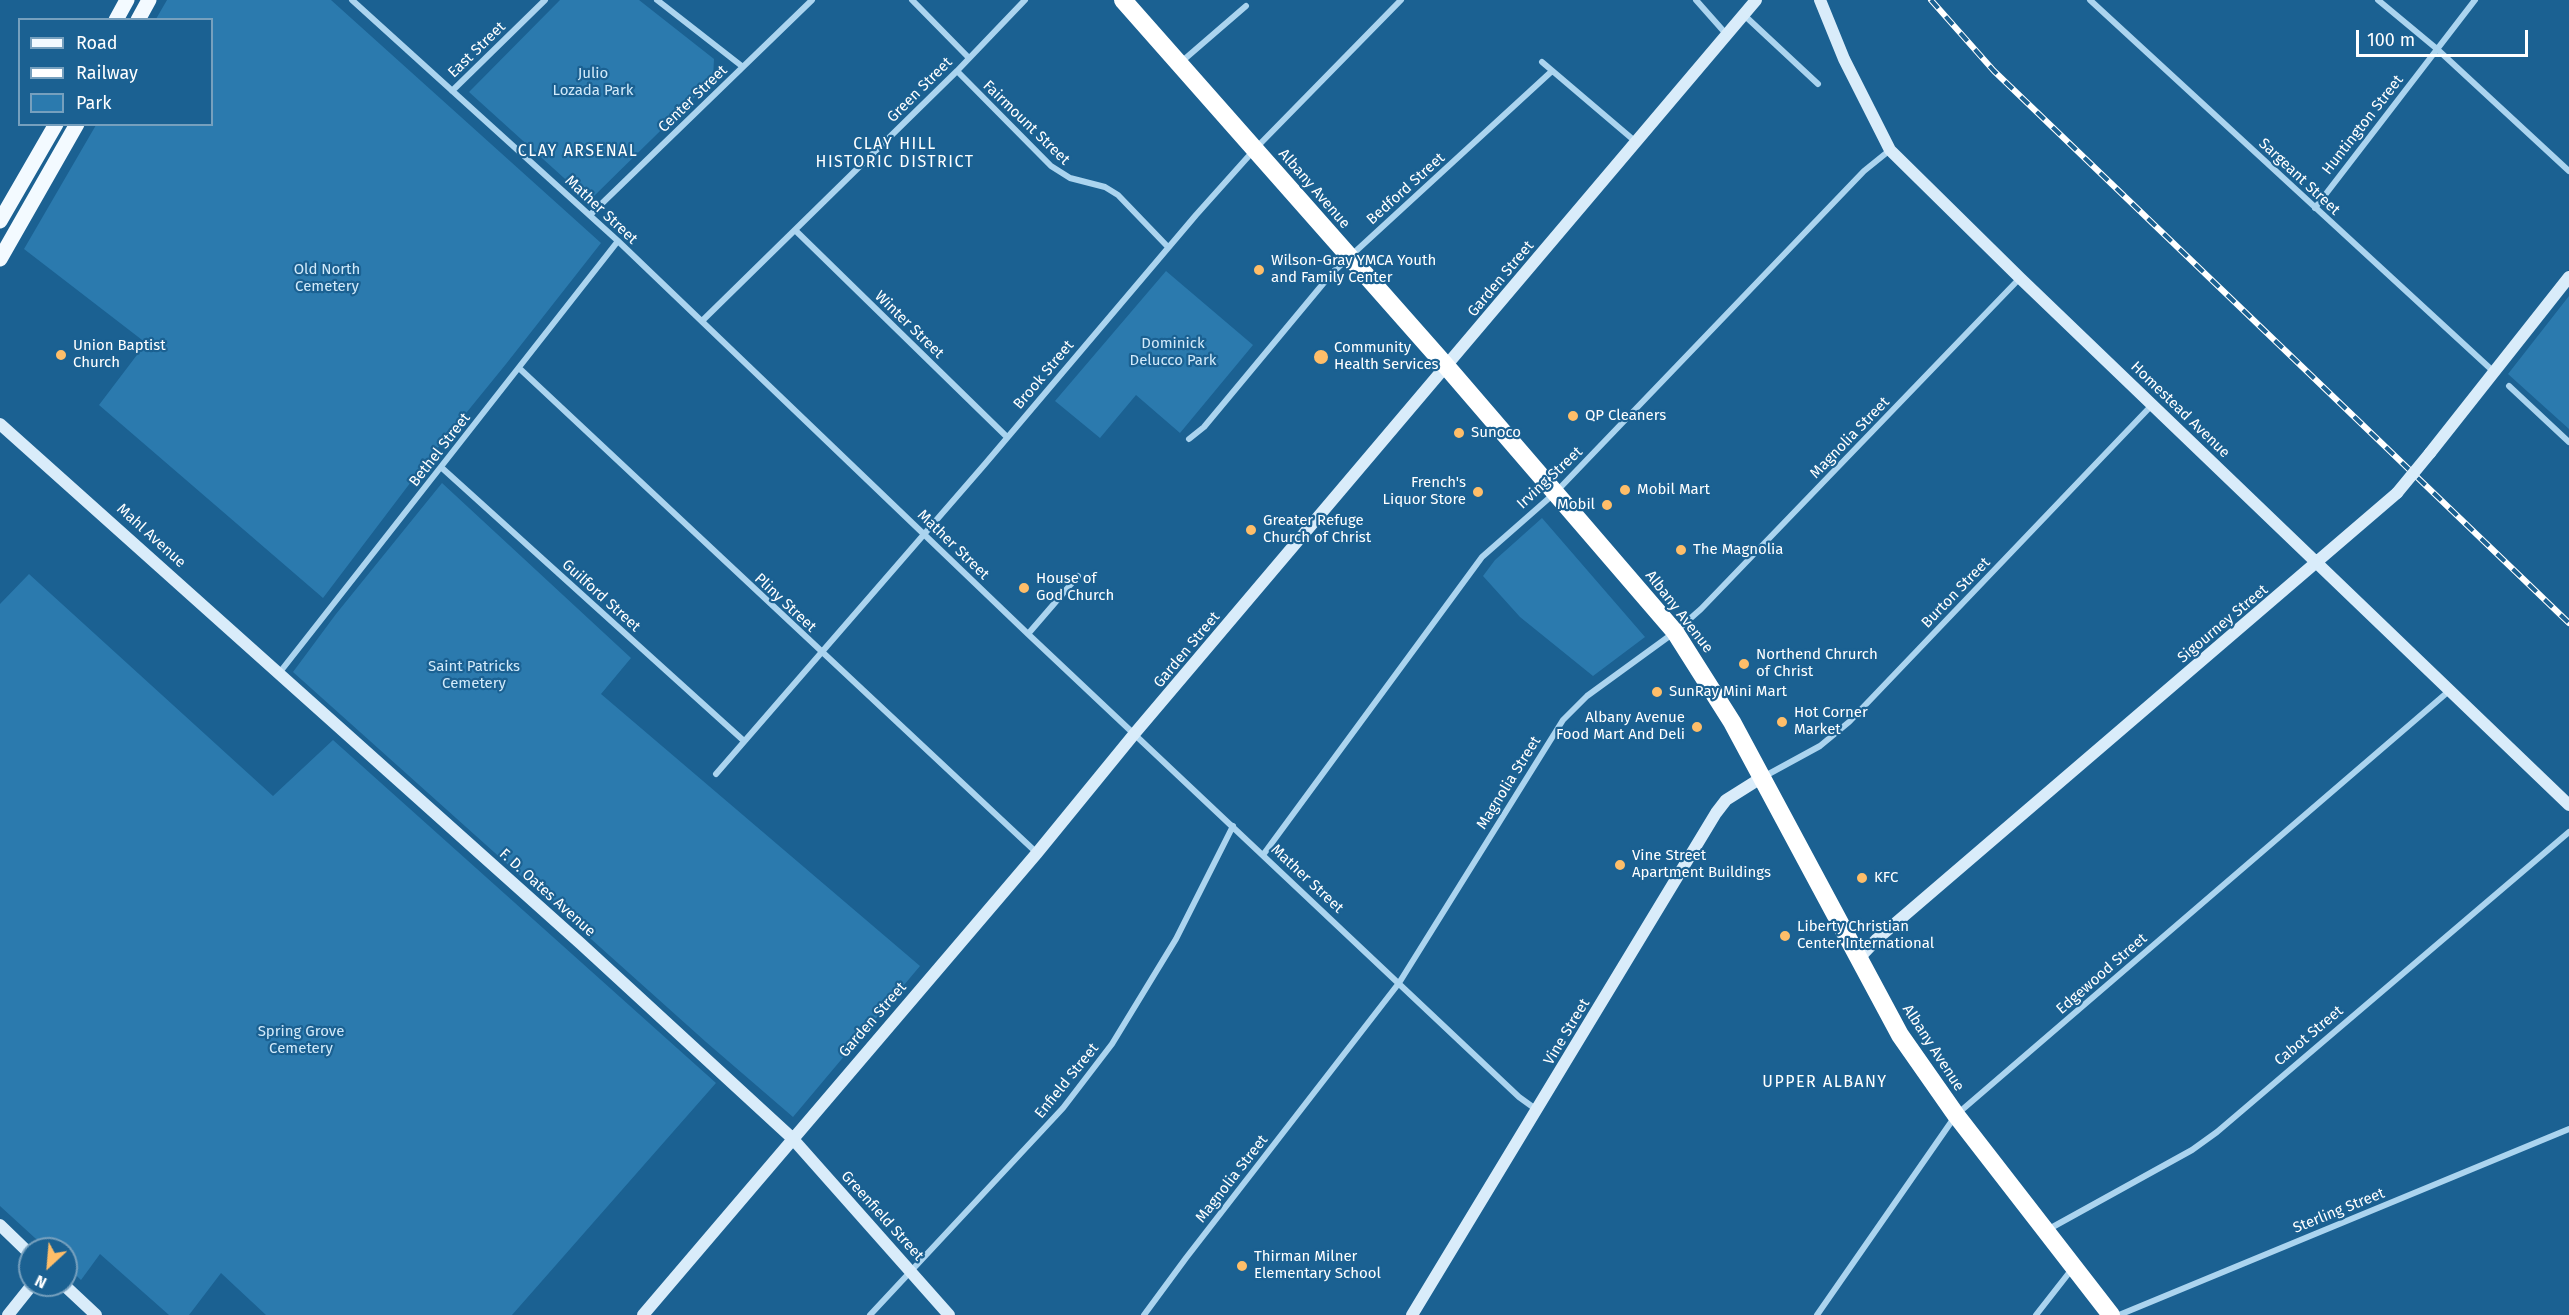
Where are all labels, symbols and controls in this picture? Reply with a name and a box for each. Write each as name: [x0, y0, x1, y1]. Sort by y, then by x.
legend: [18, 18, 213, 126]
street label: East Street: [445, 18, 509, 82]
scale bar: [2359, 18, 2532, 56]
text: 100 m: [2367, 29, 2415, 51]
text: Road: [76, 32, 118, 54]
street label: Green Street: [884, 54, 956, 126]
text: Railway: [76, 62, 138, 84]
street label: Center Street: [655, 62, 731, 136]
park label: Julio Lozada Park: [553, 65, 633, 100]
street label: Huntington Street: [2319, 72, 2407, 178]
street label: Fairmount Street: [979, 77, 1073, 169]
text: Park: [76, 92, 111, 114]
district label: CLAY HILL HISTORIC DISTRICT: [816, 135, 974, 173]
street label: Sargeant Street: [2255, 135, 2343, 219]
district label: CLAY ARSENAL: [518, 142, 638, 162]
street label: Albany Avenue: [1274, 145, 1354, 233]
street label: Bedford Street: [1363, 149, 1449, 229]
street label: Mather Street: [561, 172, 641, 248]
street label: Garden Street: [1464, 237, 1538, 321]
place label: Wilson-Gray YMCA Youth and Family Center: [1271, 252, 1436, 287]
park label: Old North Cemetery: [294, 261, 360, 296]
marker: Wilson-Gray YMCA Youth and Family Center: [1252, 263, 1266, 277]
street label: Winter Street: [871, 288, 947, 362]
park label: Dominick Delucco Park: [1130, 335, 1216, 370]
place label: Union Baptist Church: [73, 337, 166, 372]
street label: Brook Street: [1010, 337, 1078, 413]
place label: Community Health Services: [1334, 339, 1439, 374]
marker: Union Baptist Church: [54, 348, 68, 362]
marker: Community Health Services: [1312, 348, 1330, 366]
street label: Homestead Avenue: [2127, 358, 2233, 462]
street label: Magnolia Street: [1807, 393, 1893, 483]
place label: QP Cleaners: [1585, 407, 1666, 425]
street label: Bethel Street: [406, 409, 474, 491]
marker: QP Cleaners: [1566, 409, 1580, 423]
place label: Sunoco: [1471, 424, 1521, 442]
marker: Sunoco: [1452, 426, 1466, 440]
street label: Irving Street: [1513, 443, 1587, 513]
place label: French's Liquor Store: [1382, 474, 1466, 509]
place label: Mobil Mart: [1637, 481, 1710, 499]
marker: Mobil Mart: [1618, 483, 1632, 497]
marker: French's Liquor Store: [1471, 485, 1485, 499]
place label: Mobil: [1557, 496, 1595, 514]
marker: Mobil: [1600, 498, 1614, 512]
street label: Mahl Avenue: [113, 500, 189, 572]
street label: Mather Street: [913, 506, 993, 584]
place label: Greater Refuge Church of Christ: [1263, 512, 1371, 547]
marker: Greater Refuge Church of Christ: [1244, 523, 1258, 537]
place label: The Magnolia: [1693, 541, 1784, 559]
marker: The Magnolia: [1674, 543, 1688, 557]
street label: Burton Street: [1918, 554, 1994, 632]
street label: Guilford Street: [558, 556, 644, 636]
street label: Albany Avenue: [1641, 567, 1717, 657]
street label: Pliny Street: [750, 570, 820, 636]
place label: House of God Church: [1036, 570, 1114, 605]
marker: House of God Church: [1017, 581, 1031, 595]
street label: Sigourney Street: [2174, 581, 2272, 667]
street label: Garden Street: [1150, 608, 1224, 692]
place label: Northend Chrurch of Christ: [1756, 646, 1878, 681]
marker: Northend Chrurch of Christ: [1737, 657, 1751, 671]
park label: Saint Patricks Cemetery: [428, 658, 520, 693]
place label: SunRay Mini Mart: [1669, 683, 1787, 701]
marker: SunRay Mini Mart: [1650, 685, 1664, 699]
place label: Hot Corner Market: [1794, 704, 1868, 739]
place label: Albany Avenue Food Mart And Deli: [1556, 709, 1685, 744]
marker: Hot Corner Market: [1775, 715, 1789, 729]
marker: Albany Avenue Food Mart And Deli: [1690, 720, 1704, 734]
street label: Magnolia Street: [1473, 733, 1545, 833]
street label: Mather Street: [1267, 841, 1347, 917]
street label: F. D. Oates Avenue: [495, 845, 599, 941]
place label: Vine Street Apartment Buildings: [1632, 847, 1771, 882]
marker: Vine Street Apartment Buildings: [1613, 858, 1627, 872]
place label: KFC: [1874, 869, 1898, 887]
marker: KFC: [1855, 871, 1869, 885]
place label: Liberty Christian Center International: [1797, 918, 1934, 953]
marker: Liberty Christian Center International: [1778, 929, 1792, 943]
street label: Edgewood Street: [2053, 930, 2151, 1018]
street label: Garden Street: [836, 979, 910, 1061]
street label: Vine Street: [1540, 996, 1594, 1068]
street label: Albany Avenue: [1898, 1001, 1968, 1095]
street label: Cabot Street: [2271, 1002, 2347, 1070]
park label: Spring Grove Cemetery: [258, 1023, 344, 1058]
street label: Enfield Street: [1031, 1040, 1103, 1122]
district label: UPPER ALBANY: [1762, 1073, 1888, 1093]
street label: Magnolia Street: [1192, 1132, 1272, 1226]
street label: Greenfield Street: [837, 1167, 927, 1265]
street label: Sterling Street: [2291, 1184, 2387, 1238]
north arrow: [18, 1237, 78, 1297]
place label: Thirman Milner Elementary School: [1254, 1248, 1381, 1283]
marker: Thirman Milner Elementary School: [1235, 1259, 1249, 1273]
text: N: [32, 1271, 50, 1293]

